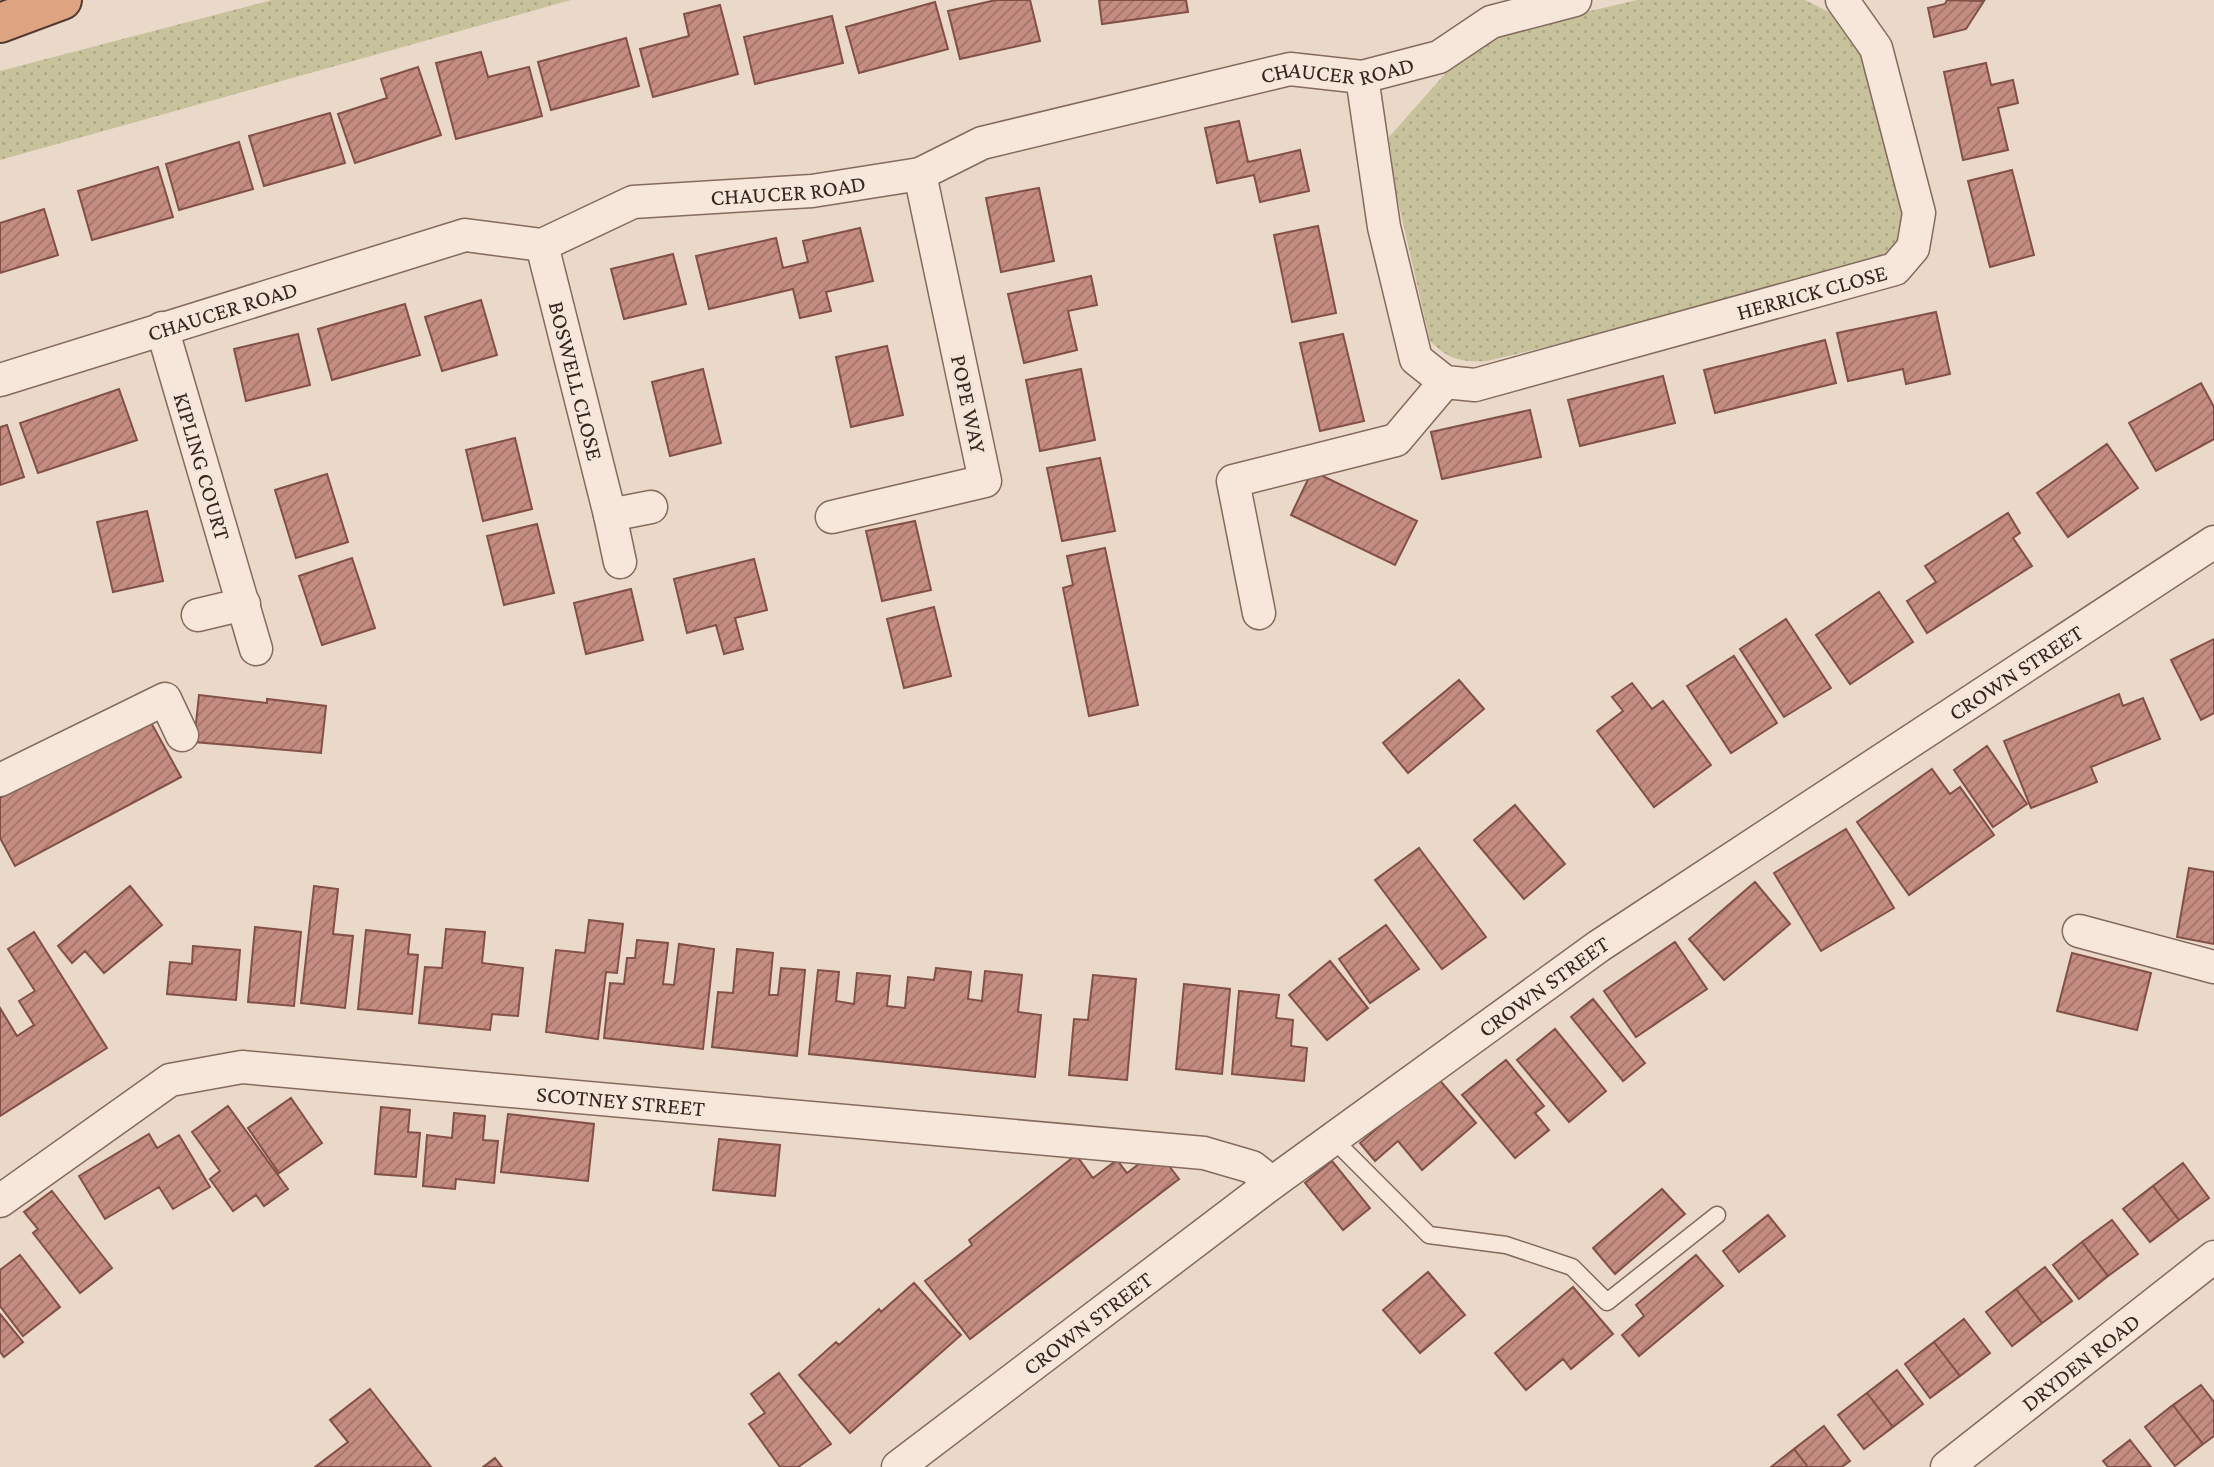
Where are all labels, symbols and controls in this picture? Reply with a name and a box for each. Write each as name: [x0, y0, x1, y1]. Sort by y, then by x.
street label: CHAUCER ROAD: [1258, 51, 1417, 90]
street label: CHAUCER ROAD: [710, 170, 868, 210]
street label: HERRICK CLOSE: [1734, 259, 1890, 325]
street label: CHAUCER ROAD: [144, 275, 301, 346]
street label: BOSWELL CLOSE: [544, 299, 609, 463]
street label: POPE WAY: [946, 352, 992, 456]
street label: KIPLING COURT: [169, 389, 237, 544]
street label: CROWN STREET: [1944, 619, 2088, 726]
street label: CROWN STREET: [1473, 930, 1614, 1042]
street label: SCOTNEY STREET: [535, 1080, 707, 1121]
street label: CROWN STREET: [1018, 1265, 1158, 1380]
street label: DRYDEN ROAD: [2016, 1307, 2145, 1416]

